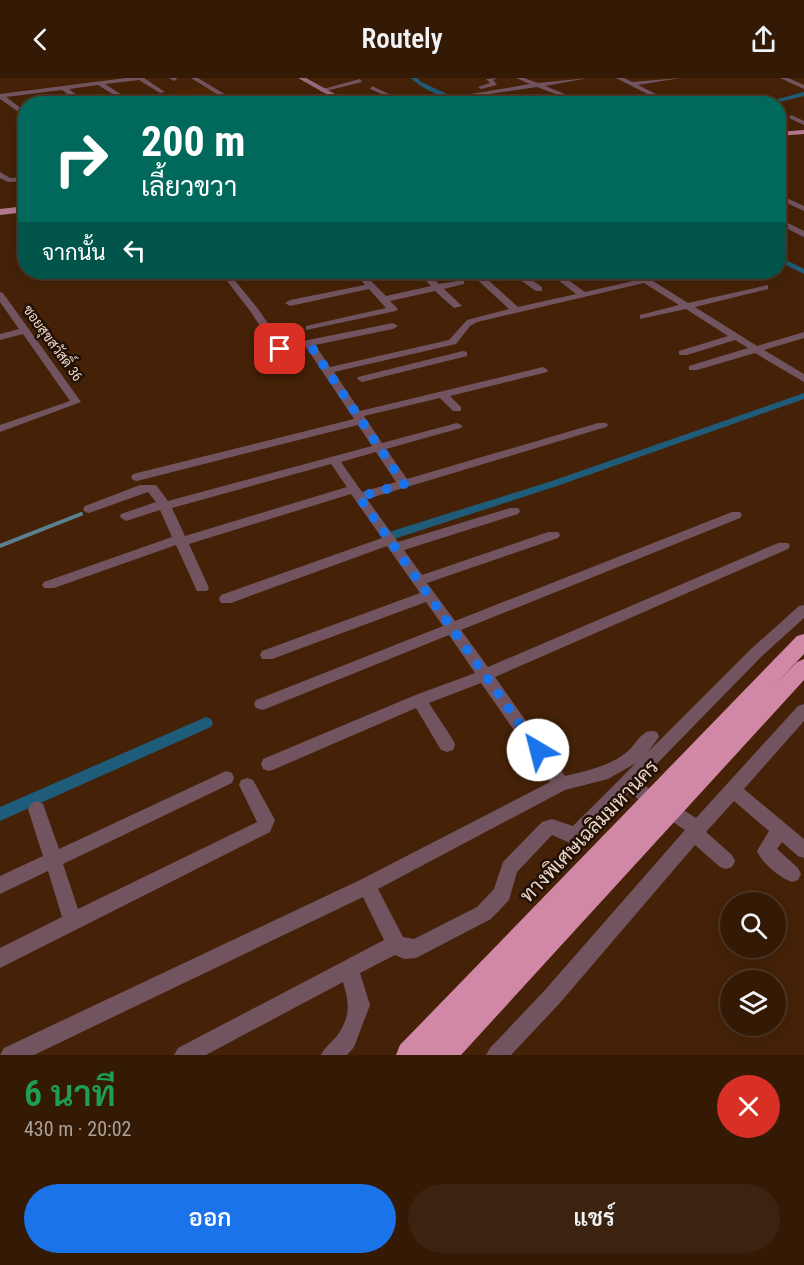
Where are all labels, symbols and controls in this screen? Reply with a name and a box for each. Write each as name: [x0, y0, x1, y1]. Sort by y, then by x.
icon: back: [24, 23, 57, 56]
text: Routely: [361, 23, 443, 55]
icon: share: [747, 23, 780, 56]
text: 200 m: [141, 117, 246, 166]
icon: right: [42, 120, 120, 198]
text: เลี้ยวขวา: [141, 171, 237, 203]
icon: left: [118, 234, 151, 267]
text: จากนั้น: [42, 240, 106, 265]
street label: ซอยสุขสวัสดิ์ 36: [18, 299, 89, 385]
pin: [254, 323, 305, 374]
icon: arrive: [263, 332, 296, 365]
position arrow: [506, 718, 570, 782]
street label: ทางพิเศษเฉลิมมหานคร: [515, 755, 663, 907]
map controls: [720, 892, 786, 1036]
button: search: [720, 892, 786, 958]
button: layers: [720, 970, 786, 1036]
text: 6 นาที: [24, 1073, 116, 1115]
button: close: [717, 1075, 780, 1138]
text: 430 m · 20:02: [24, 1117, 131, 1141]
button: ออก: [24, 1184, 396, 1253]
button: แชร์: [408, 1184, 780, 1253]

